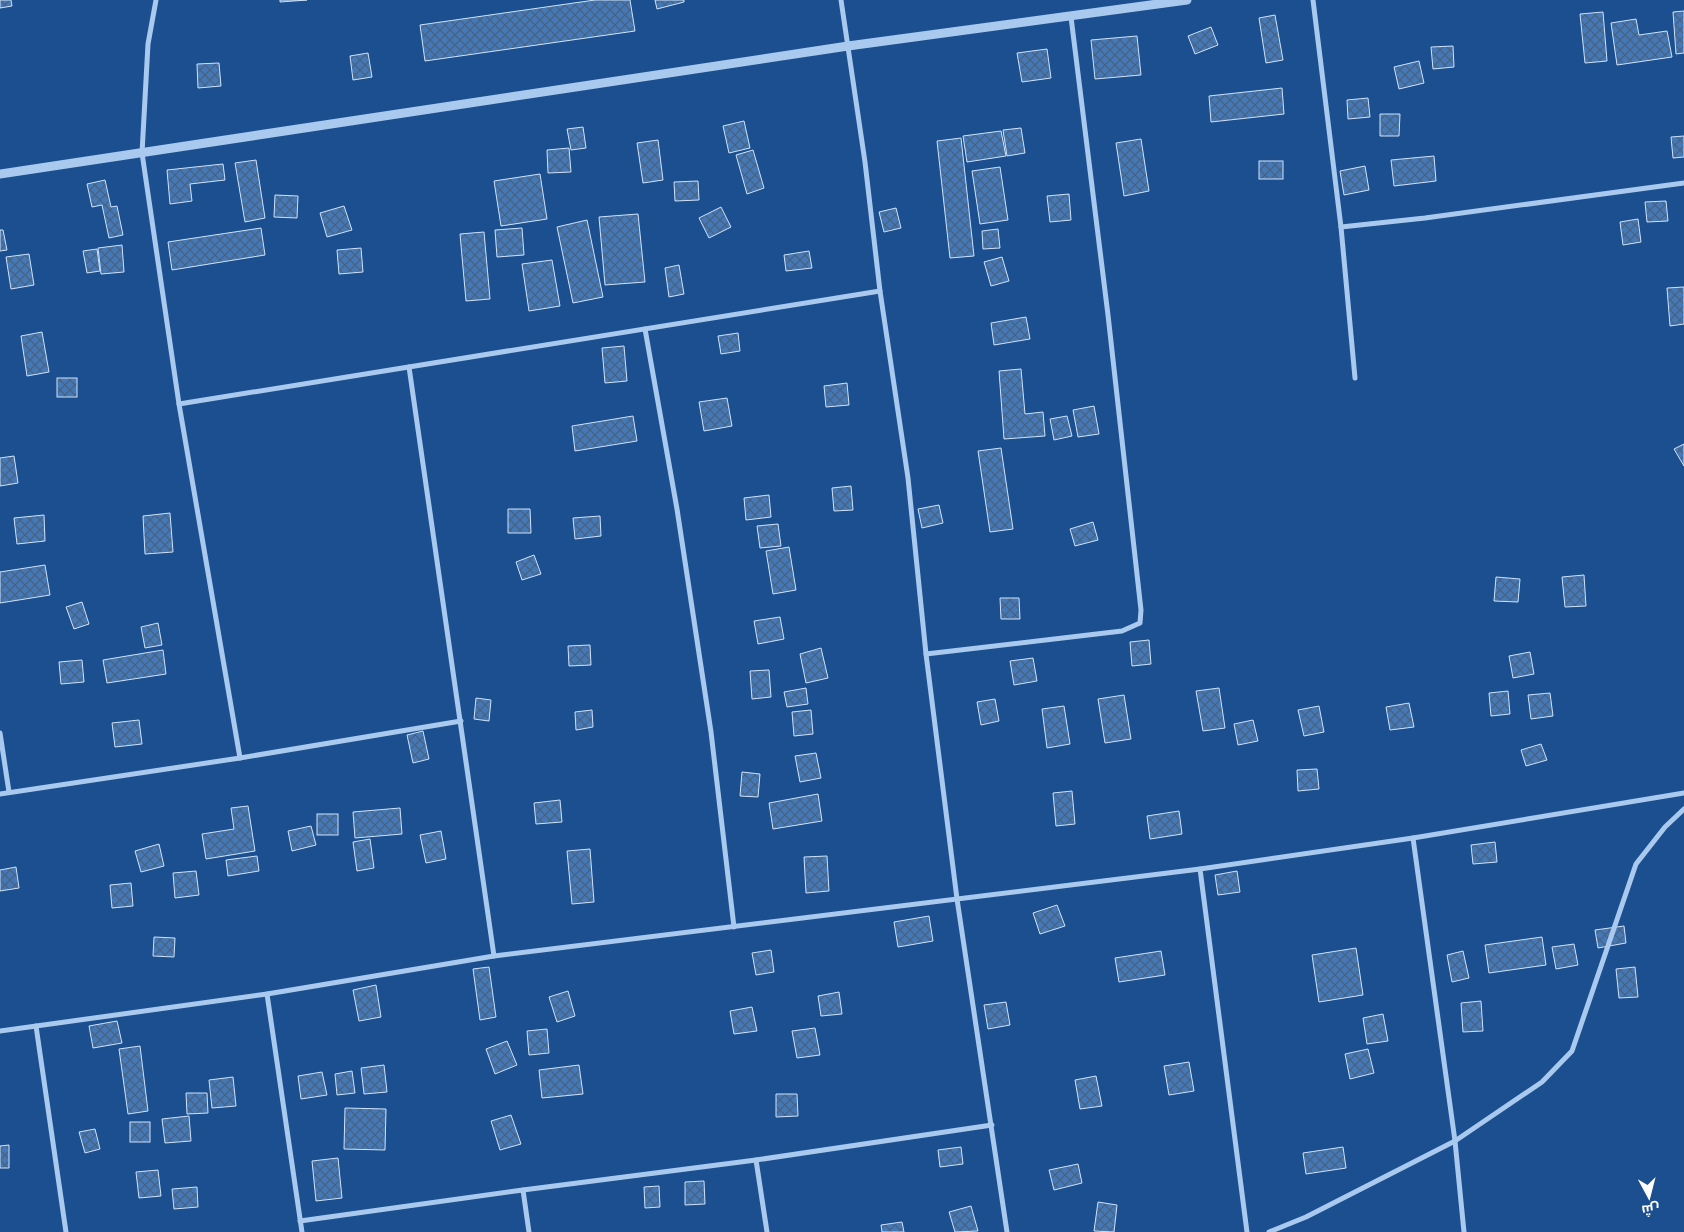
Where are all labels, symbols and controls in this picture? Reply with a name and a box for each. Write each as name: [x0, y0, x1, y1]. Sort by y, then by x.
north arrow: [1624, 1172, 1674, 1222]
text: ش: [1641, 1200, 1660, 1219]

